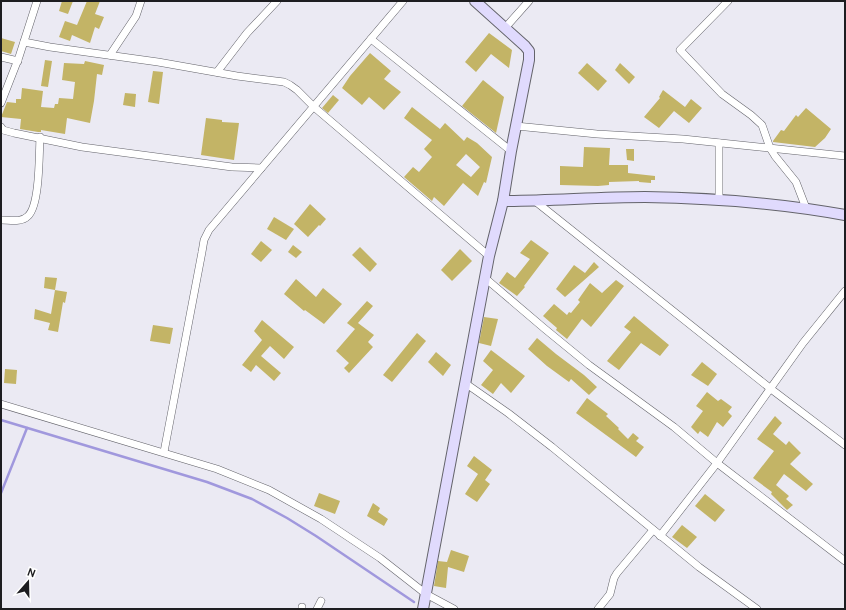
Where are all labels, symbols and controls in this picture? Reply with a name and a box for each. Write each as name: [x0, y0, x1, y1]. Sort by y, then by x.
north arrow: [8, 562, 48, 602]
text: N: [25, 565, 37, 581]

